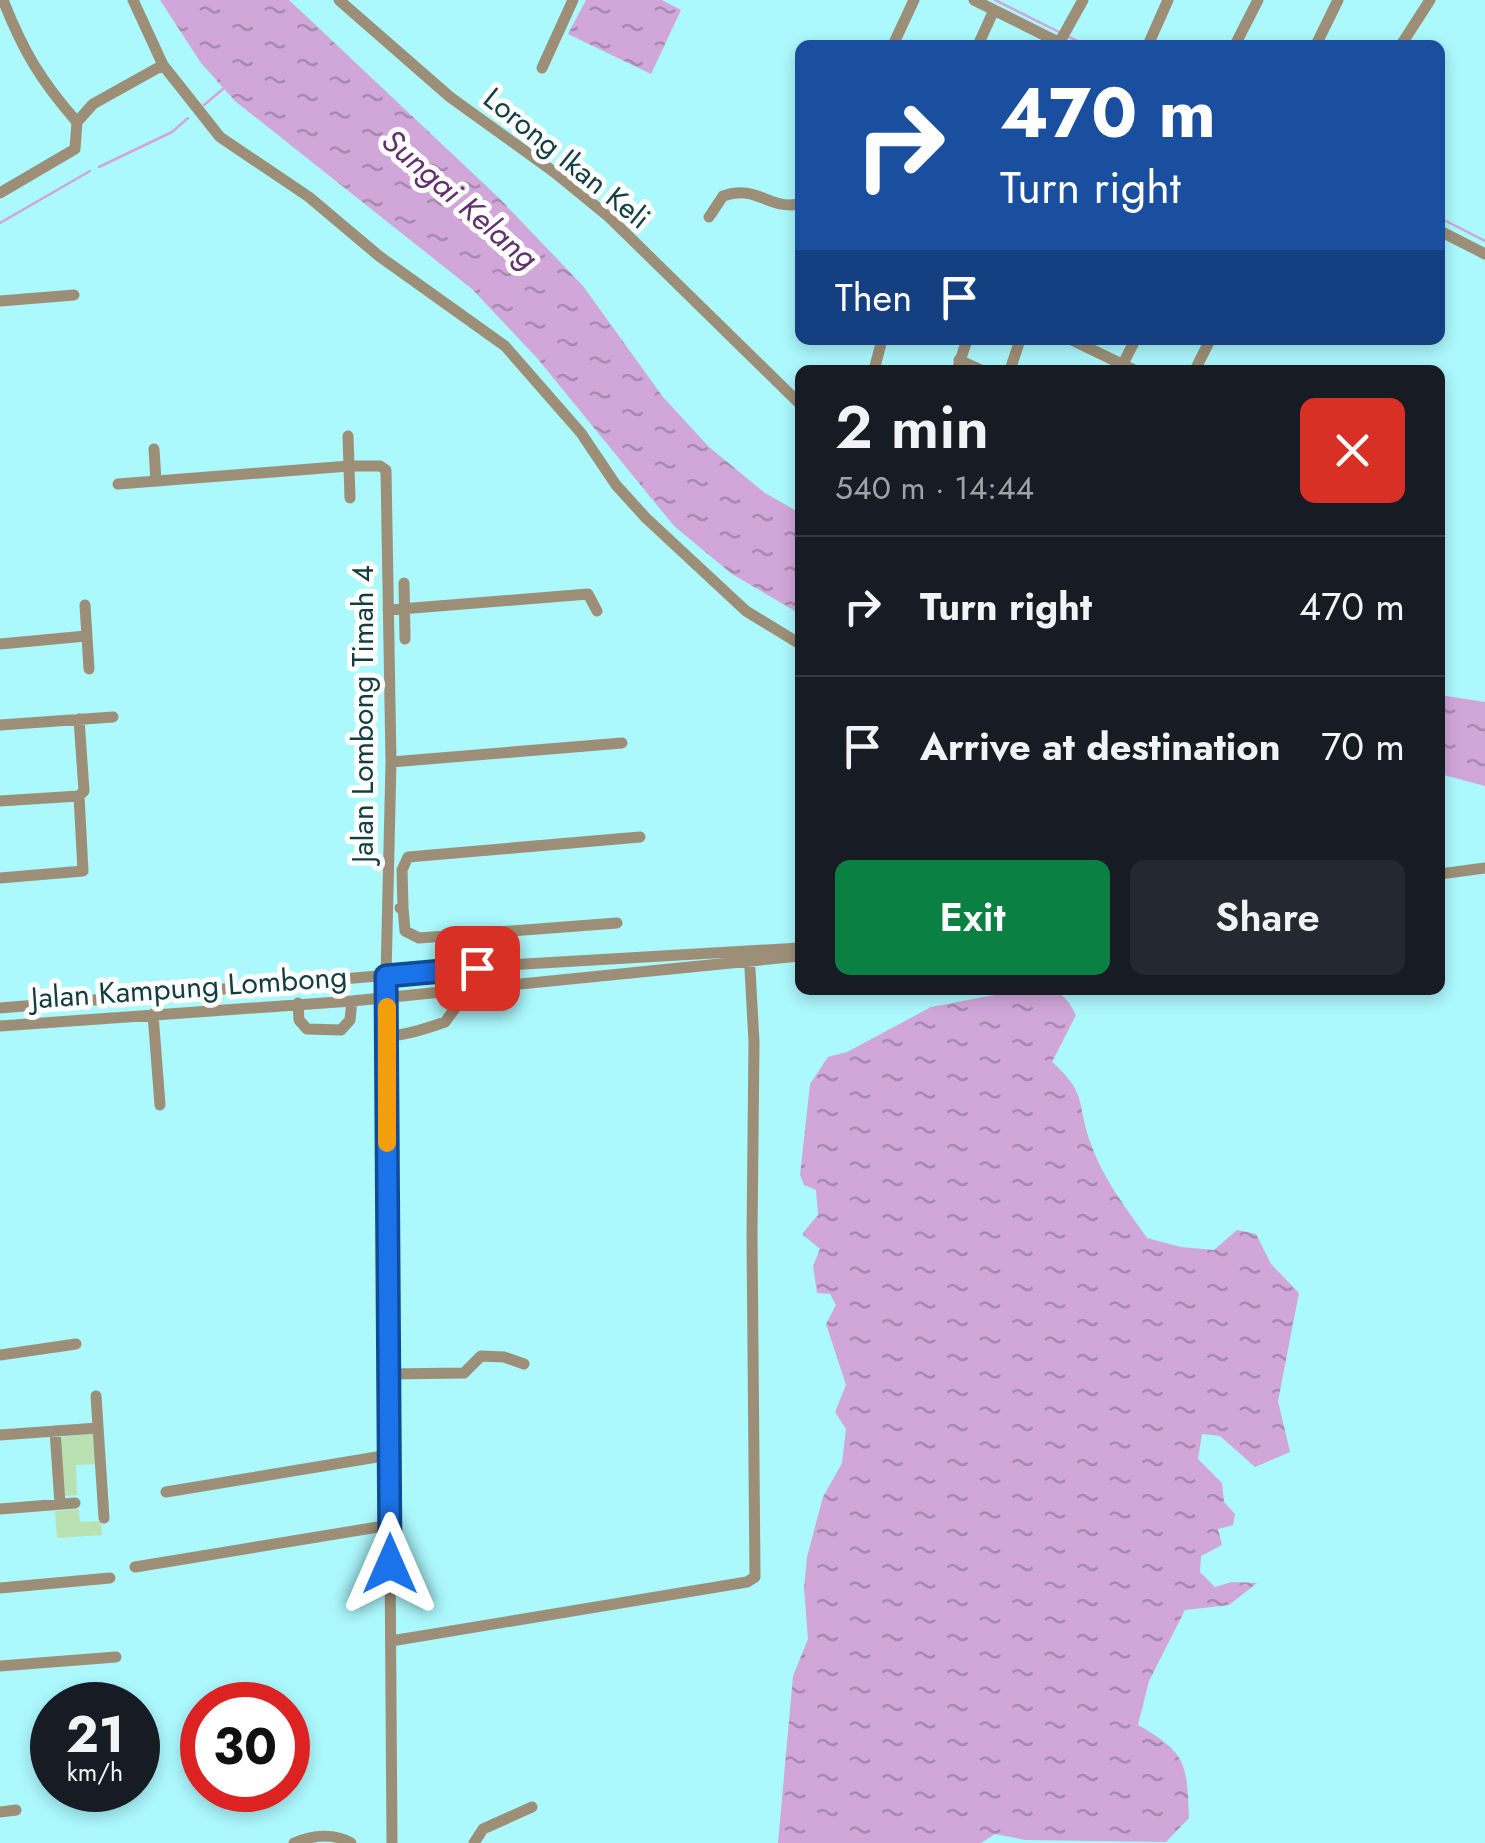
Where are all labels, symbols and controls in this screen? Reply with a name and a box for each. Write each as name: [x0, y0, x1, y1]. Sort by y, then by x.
text: 470 m: [1000, 62, 1216, 163]
street label: Lorong Ikan Keli: [474, 77, 660, 239]
icon: right: [835, 80, 965, 210]
water label: Sungai Kelang: [372, 118, 549, 280]
text: Turn right: [1000, 155, 1181, 220]
text: Then: [835, 270, 912, 325]
icon: arrive: [932, 270, 987, 325]
text: 2 min: [835, 384, 989, 471]
button: close: [1300, 398, 1405, 503]
text: 540 m · 14:44: [835, 465, 1034, 511]
street label: Jalan Lombong Timah 4: [341, 565, 384, 867]
icon: right: [835, 579, 890, 634]
text: Turn right: [920, 579, 1092, 634]
text: 470 m: [1299, 579, 1405, 634]
icon: arrive: [835, 719, 890, 774]
text: Arrive at destination: [920, 719, 1281, 774]
text: 70 m: [1321, 719, 1405, 774]
button: Exit: [835, 860, 1110, 975]
button: Share: [1130, 860, 1405, 975]
pin: [435, 926, 520, 1011]
icon: arrive: [450, 941, 505, 996]
street label: Jalan Kampung Lombong: [25, 955, 349, 1020]
position arrow: [338, 1512, 442, 1616]
speed limit sign: 30: [180, 1682, 310, 1812]
text: 21: [66, 1698, 124, 1771]
text: km/h: [67, 1754, 123, 1790]

